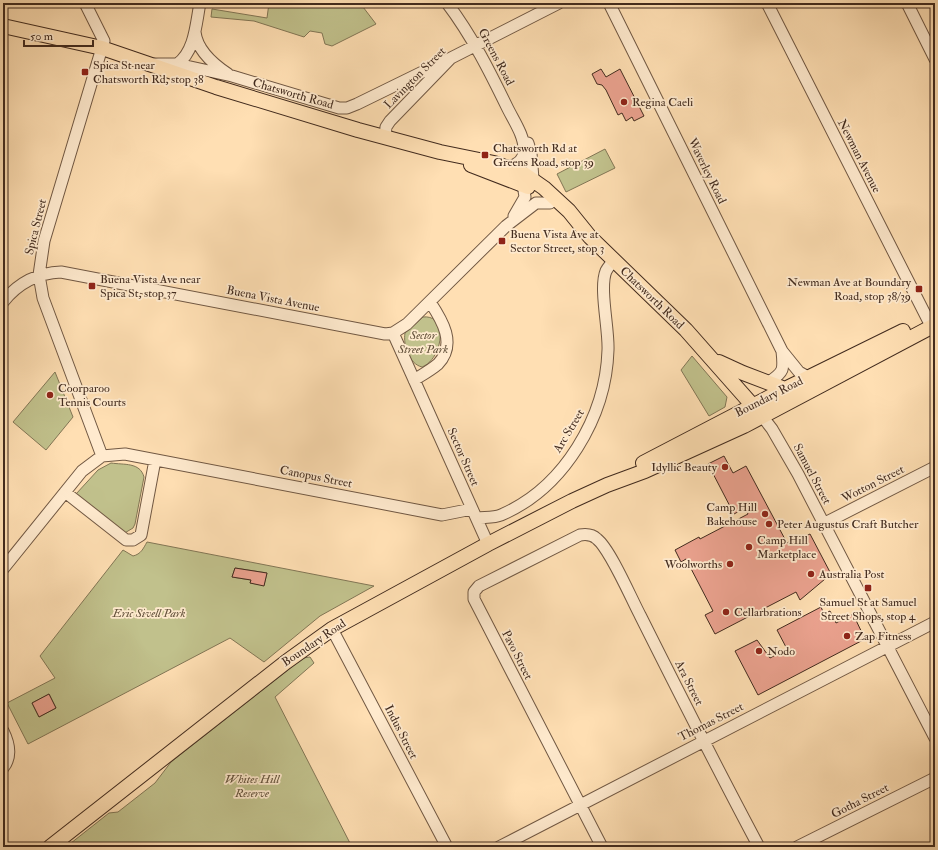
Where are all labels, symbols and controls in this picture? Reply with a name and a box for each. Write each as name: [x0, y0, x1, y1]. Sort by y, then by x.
scale bar: [24, 22, 93, 48]
street label: Greens Road: [475, 26, 517, 88]
text: 50 m: [30, 29, 54, 44]
street label: Lavington Street: [381, 44, 449, 112]
place label: Spica St near Chatsworth Rd, stop 38: [93, 58, 204, 87]
marker: Spica St near Chatsworth Rd, stop 38: [80, 67, 90, 77]
street label: Chatsworth Road: [251, 75, 335, 113]
place label: Regina Caeli: [632, 95, 693, 110]
marker: Regina Caeli: [619, 97, 629, 107]
street label: Newman Avenue: [834, 117, 884, 195]
street label: Waverley Road: [684, 135, 729, 206]
place label: Chatsworth Rd at Greens Road, stop 39: [493, 141, 594, 170]
marker: Chatsworth Rd at Greens Road, stop 39: [480, 150, 490, 160]
street label: Spica Street: [22, 197, 50, 256]
place label: Buena Vista Ave at Sector Street, stop 3: [510, 227, 604, 256]
marker: Buena Vista Ave at Sector Street, stop 3: [497, 236, 507, 246]
street label: Chatsworth Road: [617, 264, 687, 332]
place label: Buena Vista Ave near Spica St, stop 37: [100, 272, 201, 301]
place label: Newman Ave at Boundary Road, stop 38/39: [787, 275, 912, 304]
marker: Buena Vista Ave near Spica St, stop 37: [87, 281, 97, 291]
street label: Buena Vista Avenue: [225, 283, 321, 315]
marker: Newman Ave at Boundary Road, stop 38/39: [914, 284, 924, 294]
park label: Sector Street Park: [397, 328, 448, 357]
street label: Boundary Road: [733, 373, 806, 421]
place label: Coorparoo Tennis Courts: [58, 381, 126, 410]
marker: Coorparoo Tennis Courts: [45, 390, 55, 400]
street label: Arc Street: [550, 406, 588, 456]
street label: Sector Street: [444, 426, 483, 489]
street label: Samuel Street: [790, 441, 834, 507]
place label: Idyllic Beauty: [651, 460, 718, 475]
marker: Idyllic Beauty: [720, 462, 730, 472]
street label: Wotton Street: [838, 462, 907, 507]
street label: Canopus Street: [279, 463, 354, 491]
place label: Camp Hill Bakehouse: [706, 500, 757, 529]
marker: Camp Hill Bakehouse: [760, 509, 770, 519]
place label: Peter Augustus Craft Butcher: [777, 517, 919, 532]
marker: Peter Augustus Craft Butcher: [764, 519, 774, 529]
place label: Camp Hill Marketplace: [757, 533, 816, 562]
marker: Camp Hill Marketplace: [744, 542, 754, 552]
place label: Woolworths: [664, 557, 722, 572]
marker: Woolworths: [725, 559, 735, 569]
place label: Australia Post: [818, 567, 884, 582]
marker: Australia Post: [806, 569, 816, 579]
marker: Samuel St at Samuel Street Shops, stop 4: [863, 583, 873, 593]
place label: Samuel St at Samuel Street Shops, stop 4: [819, 595, 917, 624]
place label: Cellarbrations: [734, 605, 802, 620]
park label: Eric Sivell Park: [112, 606, 185, 621]
marker: Cellarbrations: [721, 607, 731, 617]
street label: Boundary Road: [279, 616, 349, 670]
street label: Pavo Street: [498, 628, 536, 682]
place label: Zap Fitness: [855, 629, 911, 644]
marker: Zap Fitness: [842, 631, 852, 641]
place label: Nodo: [767, 644, 795, 659]
marker: Nodo: [754, 646, 764, 656]
street label: Ara Street: [671, 657, 707, 708]
street label: Thomas Street: [676, 699, 746, 745]
street label: Indus Street: [381, 702, 421, 762]
park label: Whites Hill Reserve: [225, 772, 280, 801]
street label: Gotha Street: [829, 780, 891, 822]

